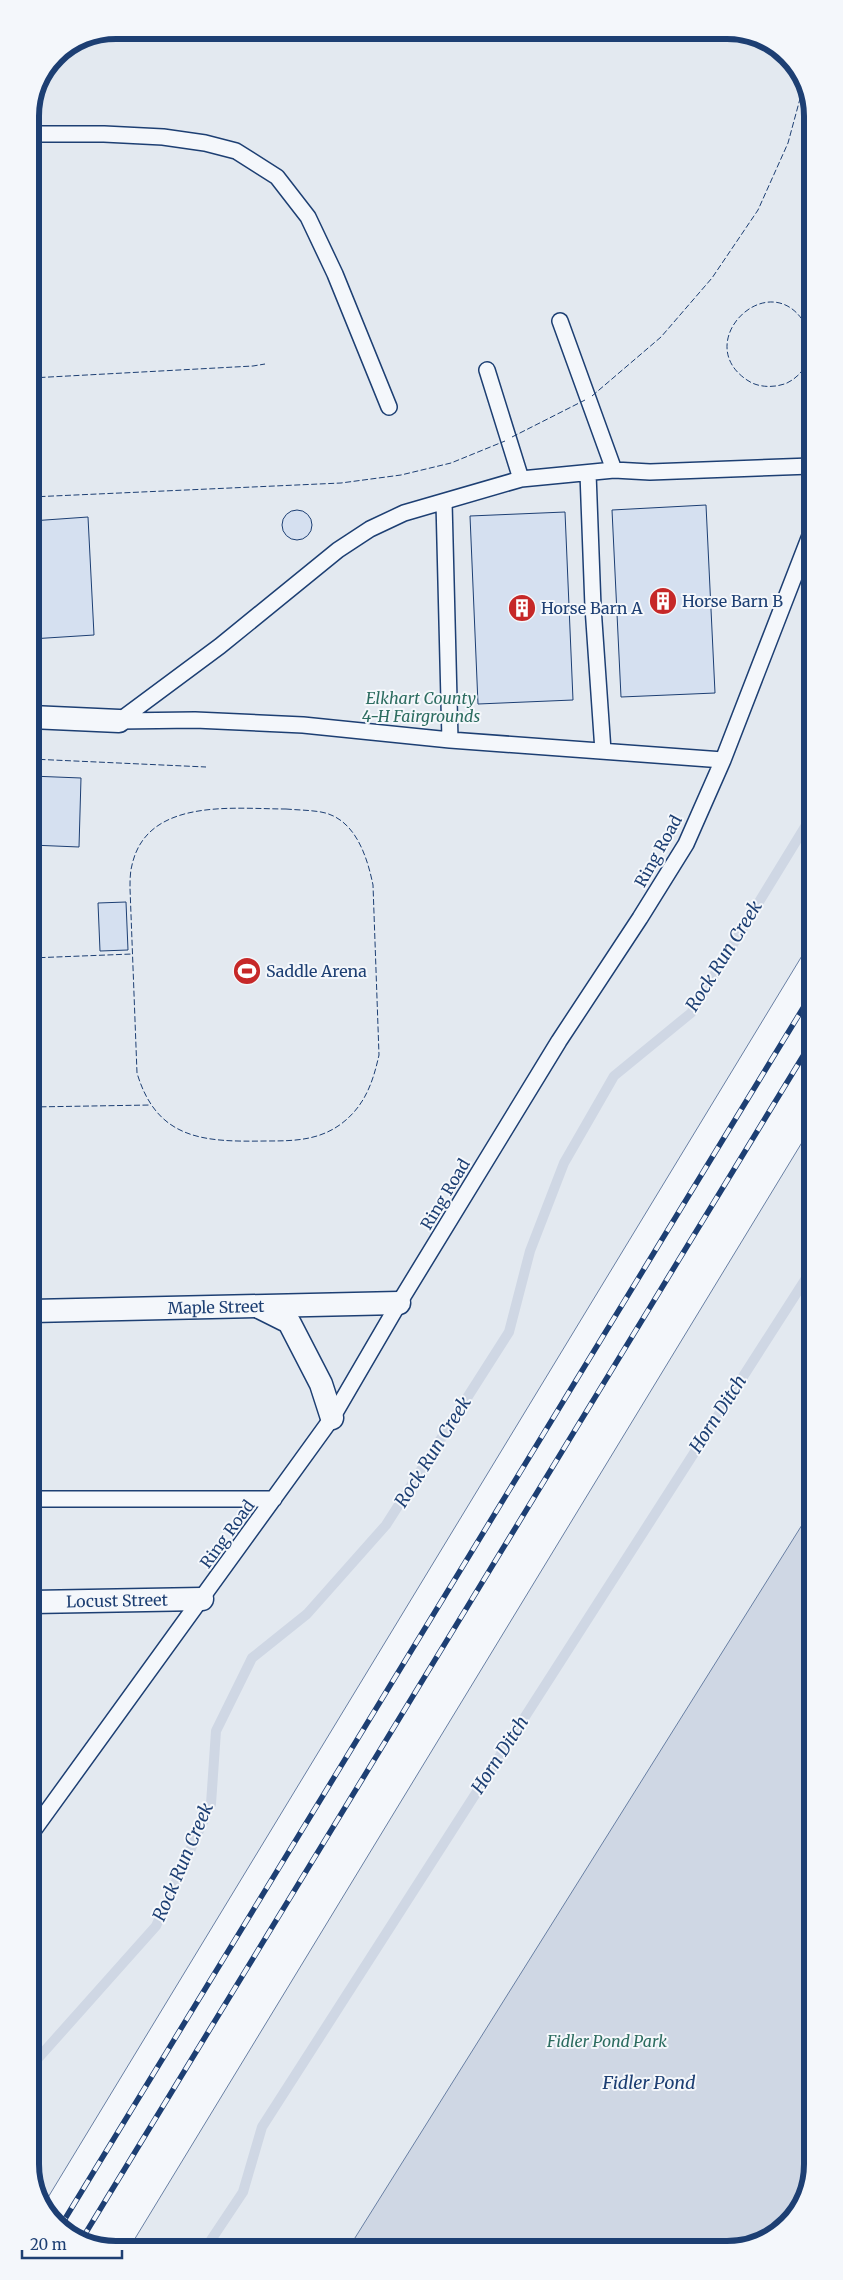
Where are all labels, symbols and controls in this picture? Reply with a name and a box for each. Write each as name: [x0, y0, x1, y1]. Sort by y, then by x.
building icon: Horse Barn B: [648, 586, 678, 616]
place label: Horse Barn B: [682, 591, 783, 611]
building icon: Horse Barn A: [507, 593, 537, 623]
place label: Horse Barn A: [541, 598, 643, 618]
park label: Elkhart County 4-H Fairgrounds: [362, 688, 480, 726]
street label: Ring Road: [630, 811, 686, 890]
water label: Rock Run Creek: [680, 896, 767, 1015]
sports icon: Saddle Arena: [232, 956, 262, 986]
place label: Saddle Arena: [266, 961, 367, 981]
street label: Ring Road: [416, 1155, 474, 1233]
street label: Maple Street: [167, 1296, 265, 1318]
water label: Horn Ditch: [683, 1370, 751, 1458]
water label: Rock Run Creek: [389, 1392, 476, 1511]
street label: Ring Road: [196, 1496, 259, 1572]
street label: Locust Street: [66, 1590, 169, 1611]
water label: Horn Ditch: [465, 1711, 533, 1799]
water label: Rock Run Creek: [147, 1799, 218, 1924]
park label: Fidler Pond Park: [546, 2031, 667, 2051]
water label: Fidler Pond: [601, 2071, 696, 2094]
scale bar: [22, 2228, 122, 2260]
text: 20 m: [30, 2235, 67, 2254]

